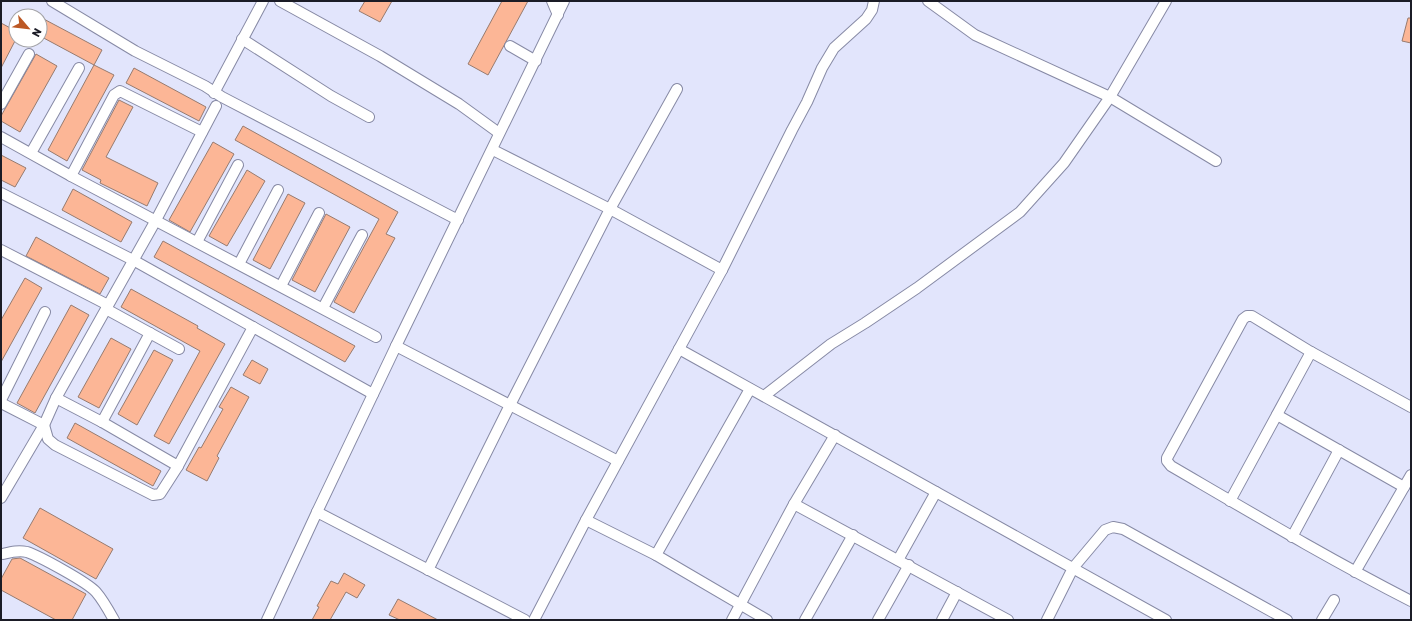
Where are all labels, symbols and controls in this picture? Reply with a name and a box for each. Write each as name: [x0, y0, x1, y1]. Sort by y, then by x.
north arrow: [8, 8, 48, 48]
text: N: [29, 26, 44, 39]

